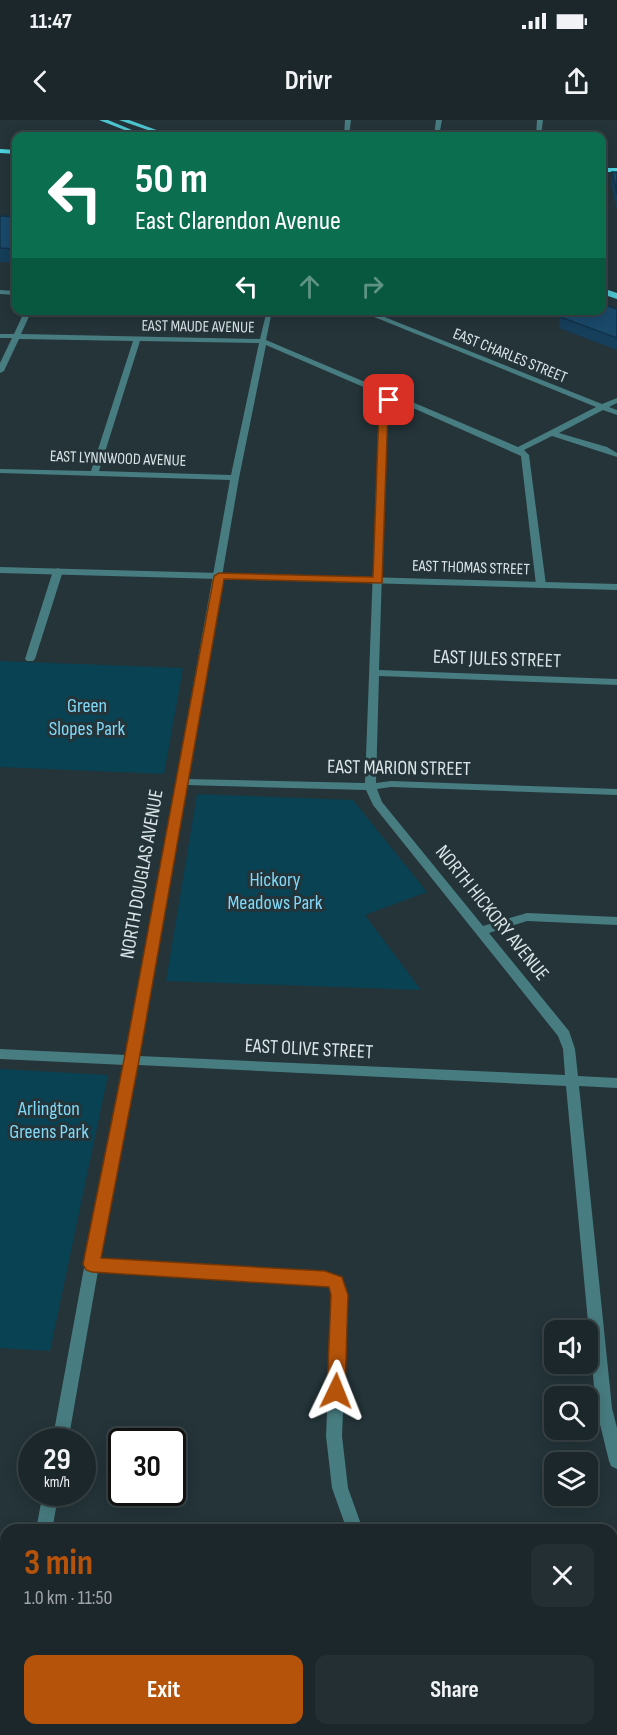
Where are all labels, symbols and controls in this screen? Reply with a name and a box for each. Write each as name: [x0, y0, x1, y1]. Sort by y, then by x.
text: 11:47: [30, 8, 72, 35]
icon: back: [24, 65, 57, 98]
text: Drivr: [285, 65, 332, 97]
icon: share: [560, 65, 593, 98]
text: 50 m: [135, 154, 208, 205]
icon: left: [36, 156, 114, 234]
text: East Clarendon Avenue: [135, 205, 341, 237]
icon: left: [230, 270, 263, 303]
icon: ahead: [293, 270, 326, 303]
icon: right: [356, 270, 389, 303]
street label: EAST MAUDE AVENUE: [141, 317, 255, 337]
street label: EAST CHARLES STREET: [450, 324, 570, 388]
pin: [363, 374, 414, 425]
icon: arrive: [372, 383, 405, 416]
street label: EAST LYNNWOOD AVENUE: [50, 447, 186, 471]
street label: EAST THOMAS STREET: [412, 556, 531, 580]
street label: EAST JULES STREET: [433, 645, 561, 673]
park label: Green Slopes Park: [49, 694, 126, 741]
street label: EAST MARION STREET: [327, 755, 471, 781]
street label: NORTH DOUGLAS AVENUE: [115, 787, 169, 961]
street label: NORTH HICKORY AVENUE: [430, 841, 554, 985]
park label: Hickory Meadows Park: [227, 868, 323, 915]
street label: EAST OLIVE STREET: [244, 1034, 374, 1064]
park label: Arlington Greens Park: [9, 1097, 89, 1144]
map controls: [544, 1320, 598, 1506]
button: sound: [544, 1320, 598, 1374]
position arrow: [304, 1359, 368, 1423]
button: search: [544, 1386, 598, 1440]
speed limit sign: 30: [108, 1428, 186, 1506]
text: 29: [43, 1442, 71, 1478]
button: layers: [544, 1452, 598, 1506]
text: km/h: [44, 1473, 70, 1492]
text: 3 min: [24, 1542, 93, 1585]
button: close: [531, 1544, 594, 1607]
text: 1.0 km · 11:50: [24, 1586, 112, 1610]
button: Exit: [24, 1655, 303, 1724]
button: Share: [315, 1655, 594, 1724]

